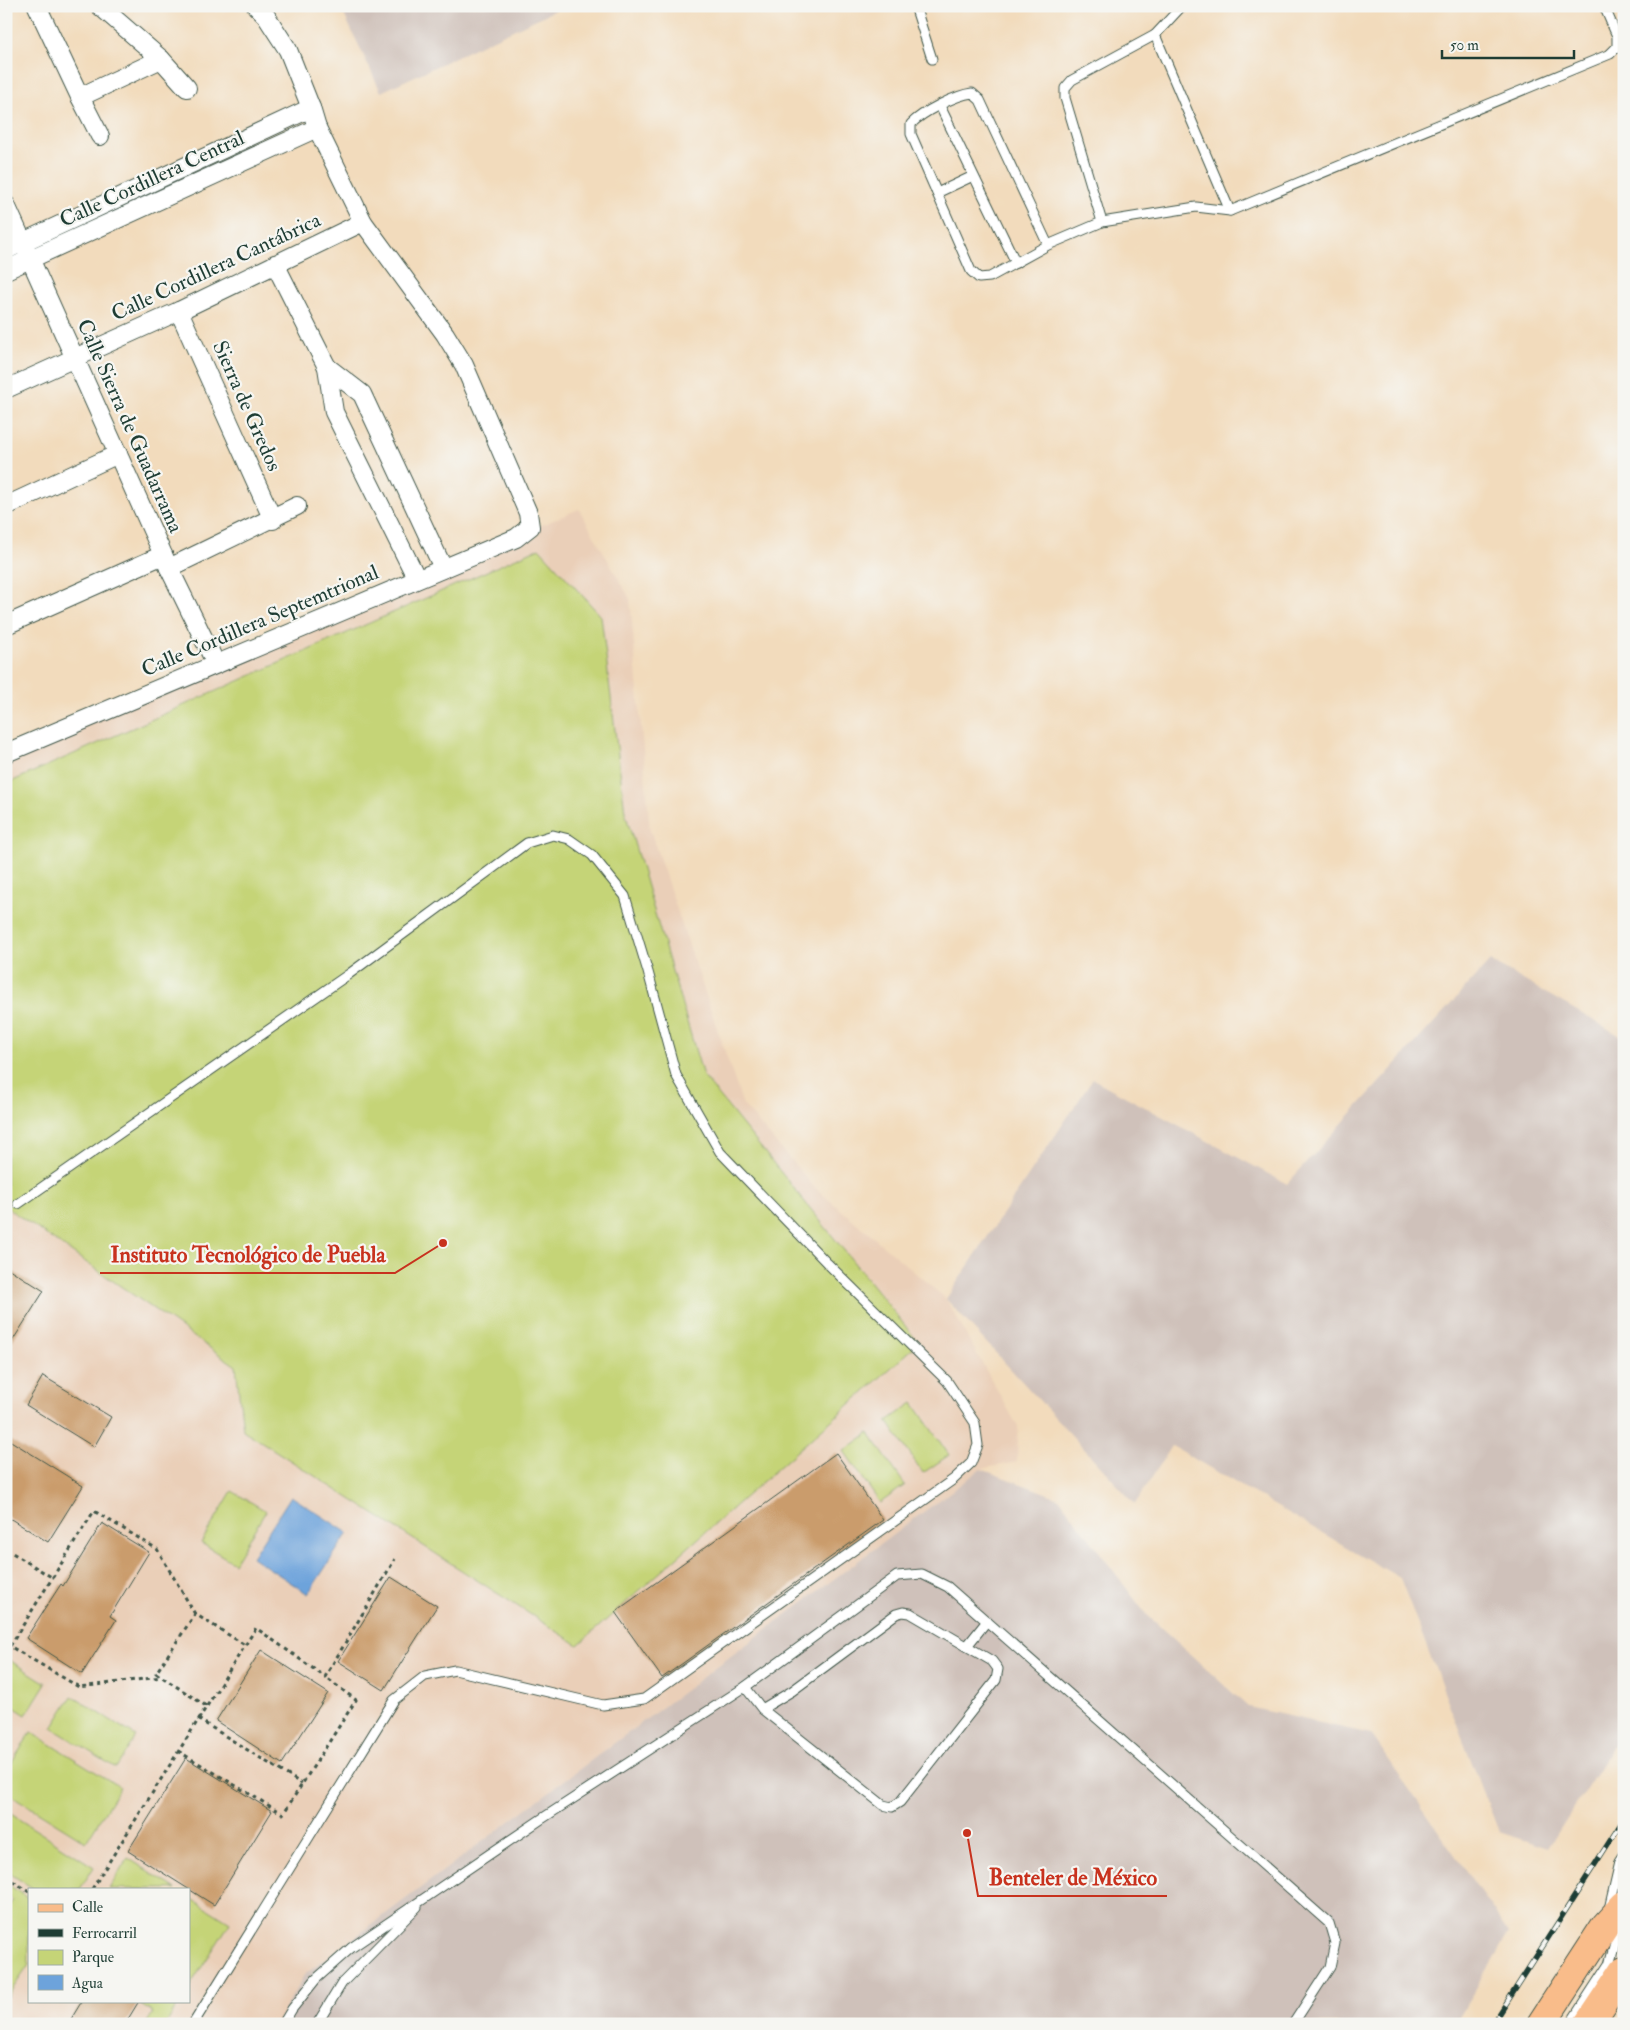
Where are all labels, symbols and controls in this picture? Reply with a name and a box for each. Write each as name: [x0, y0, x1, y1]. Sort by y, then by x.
scale bar: [1442, 28, 1575, 60]
text: 50 m: [1450, 36, 1479, 55]
street label: Calle Cordillera Central: [55, 124, 249, 234]
street label: Calle Cordillera Cantábrica: [107, 206, 325, 327]
street label: Calle Sierra de Guadarrama: [71, 315, 190, 537]
street label: Sierra de Gredos: [206, 337, 288, 475]
street label: Calle Cordillera Septemtrional: [137, 558, 383, 683]
callout: Instituto Tecnológico de Puebla: [100, 1236, 395, 1273]
text: Instituto Tecnológico de Puebla: [111, 1241, 386, 1270]
callout: Benteler de México: [978, 1859, 1167, 1896]
text: Benteler de México: [989, 1864, 1158, 1892]
legend: [28, 1888, 190, 2002]
text: Calle: [72, 1898, 103, 1917]
text: Ferrocarril: [72, 1924, 137, 1943]
text: Parque: [72, 1948, 114, 1967]
text: Agua: [71, 1974, 104, 1993]

